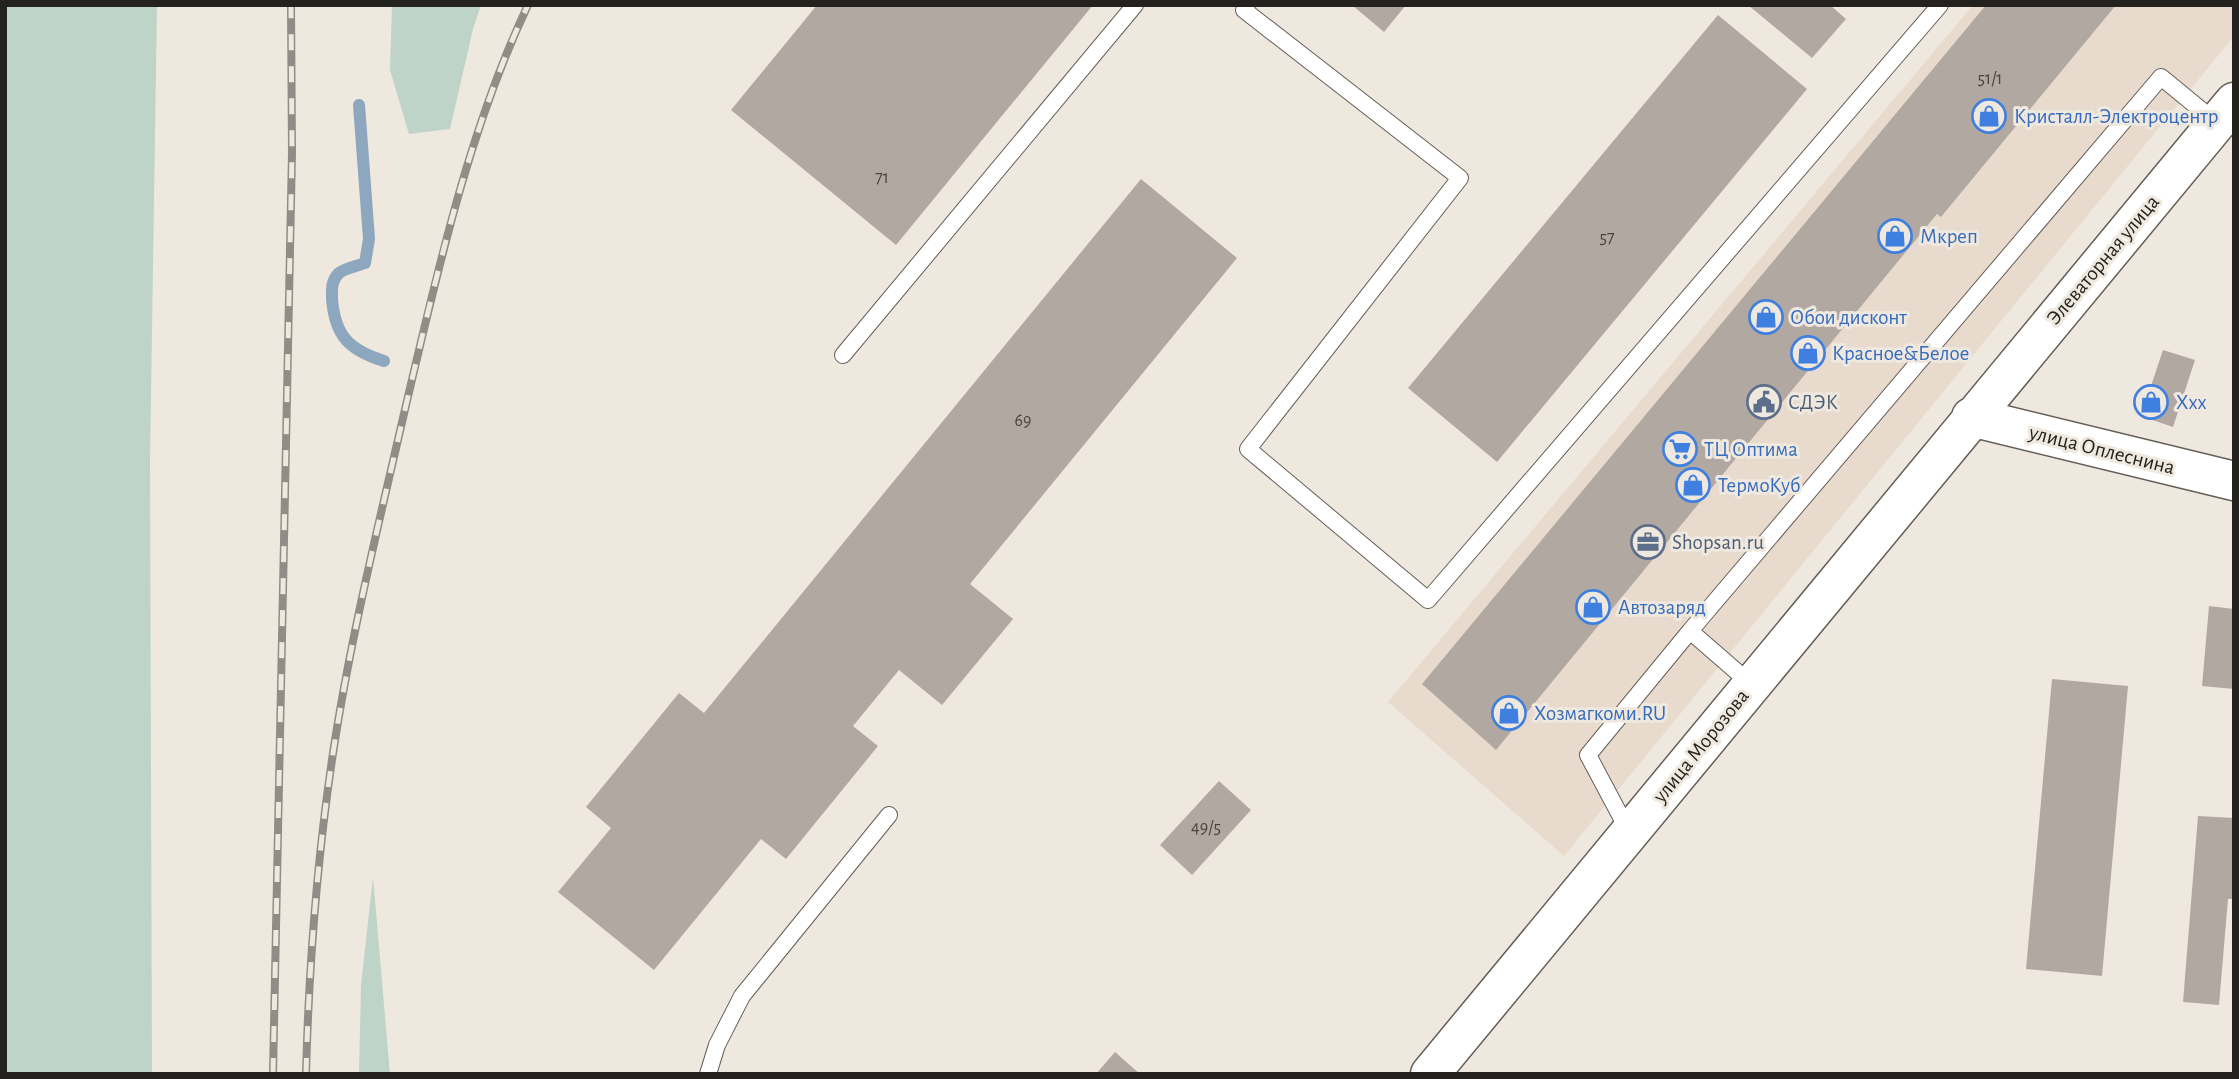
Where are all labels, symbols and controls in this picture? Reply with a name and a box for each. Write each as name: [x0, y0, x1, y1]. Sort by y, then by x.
house number: 51/1: [1977, 70, 2003, 88]
shop icon: Кристалл-Электроцентр: [1970, 97, 2008, 135]
place label: Кристалл-Электроцентр: [2014, 106, 2219, 127]
house number: 71: [875, 169, 889, 187]
street label: Элеваторная улица: [2043, 191, 2163, 329]
shop icon: Мкреп: [1876, 217, 1914, 255]
place label: Мкреп: [1920, 226, 1978, 247]
house number: 57: [1599, 229, 1615, 247]
shop icon: Обои дисконт: [1747, 298, 1785, 336]
place label: Обои дисконт: [1790, 307, 1907, 328]
shop icon: Красное&Белое: [1789, 334, 1827, 372]
place label: Красное&Белое: [1832, 343, 1969, 364]
public building icon: СДЭК: [1745, 383, 1783, 421]
shop icon: Xxx: [2132, 383, 2170, 421]
place label: СДЭК: [1788, 392, 1838, 413]
place label: Xxx: [2176, 392, 2207, 413]
house number: 69: [1015, 412, 1031, 430]
street label: улица Оплеснина: [2026, 422, 2177, 478]
supermarket icon: ТЦ Оптима: [1661, 430, 1699, 468]
place label: ТЦ Оптима: [1704, 439, 1798, 460]
shop icon: ТермоКуб: [1674, 466, 1712, 504]
place label: ТермоКуб: [1718, 475, 1800, 496]
office icon: Shopsan.ru: [1629, 523, 1667, 561]
place label: Shopsan.ru: [1672, 532, 1764, 553]
shop icon: Автозаряд: [1574, 588, 1612, 626]
place label: Автозаряд: [1618, 597, 1706, 618]
street label: улица Морозова: [1649, 685, 1753, 807]
shop icon: Хозмагкоми.RU: [1490, 694, 1528, 732]
place label: Хозмагкоми.RU: [1534, 703, 1666, 724]
house number: 49/5: [1191, 819, 1221, 837]

